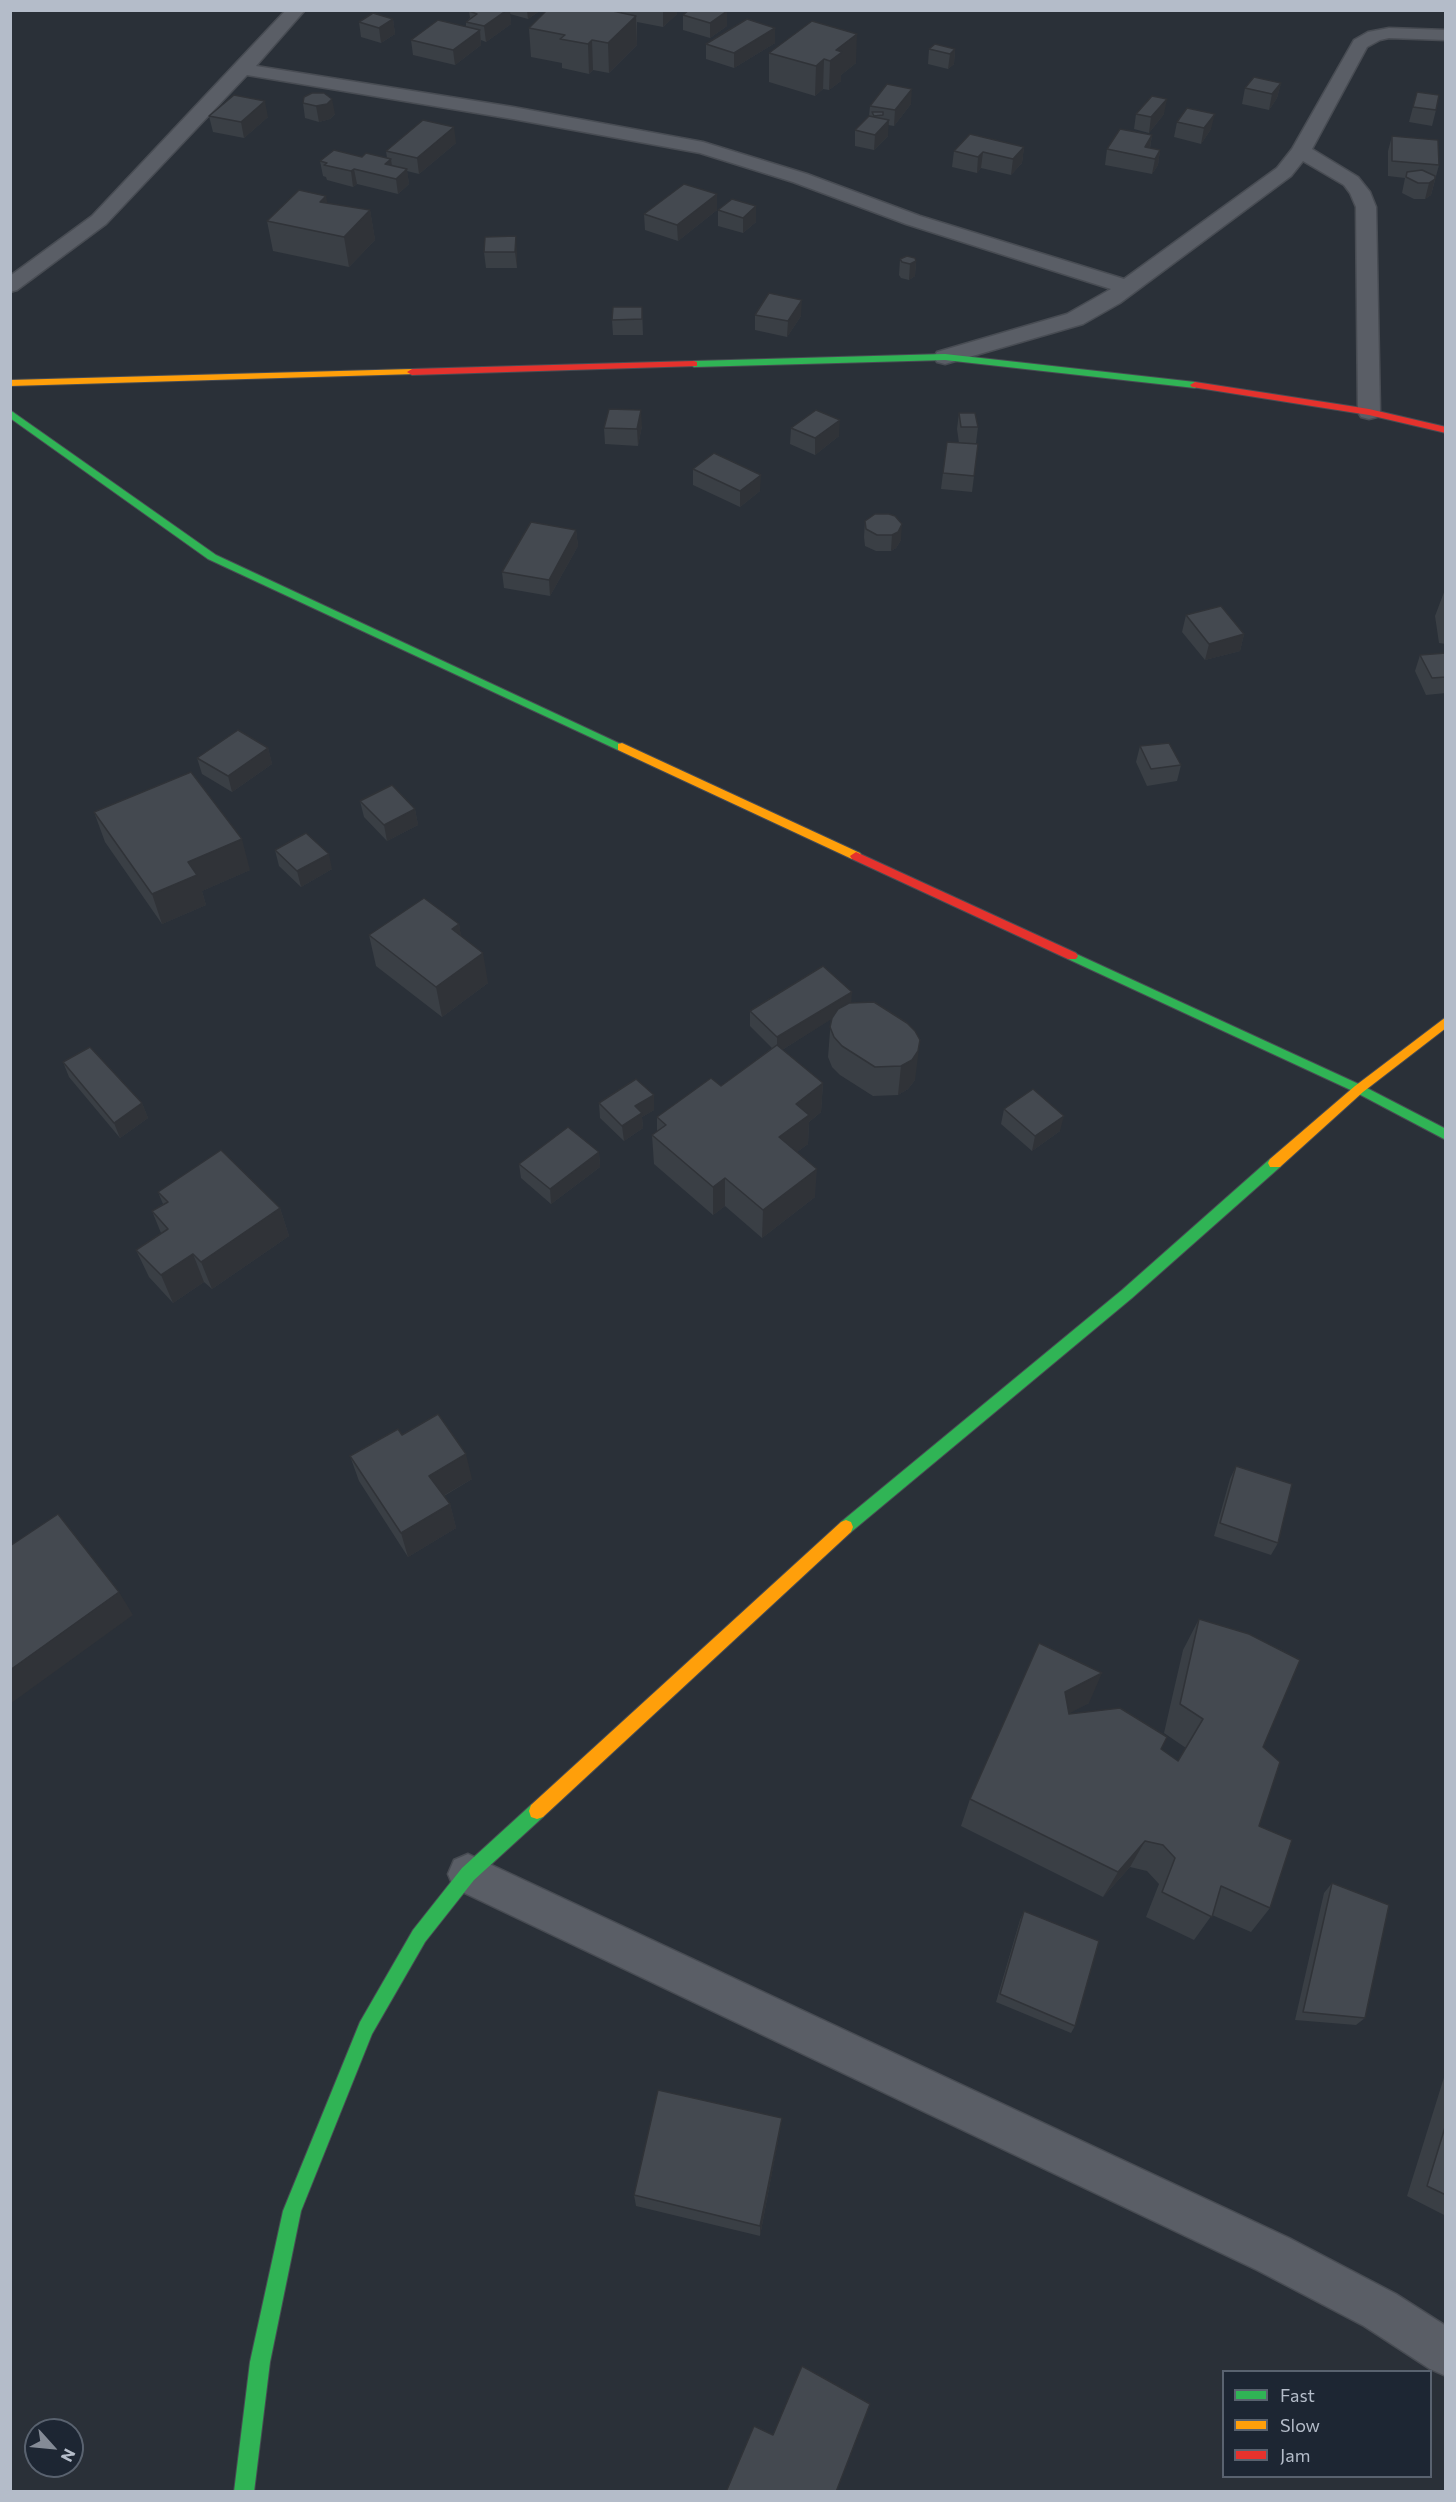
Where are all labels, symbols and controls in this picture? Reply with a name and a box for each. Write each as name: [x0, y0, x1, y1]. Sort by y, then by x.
legend: [1222, 2370, 1432, 2478]
text: Fast: [1280, 2384, 1315, 2406]
text: Slow: [1280, 2414, 1320, 2436]
north arrow: [24, 2418, 84, 2478]
text: Jam: [1280, 2444, 1310, 2466]
text: N: [58, 2446, 80, 2465]

